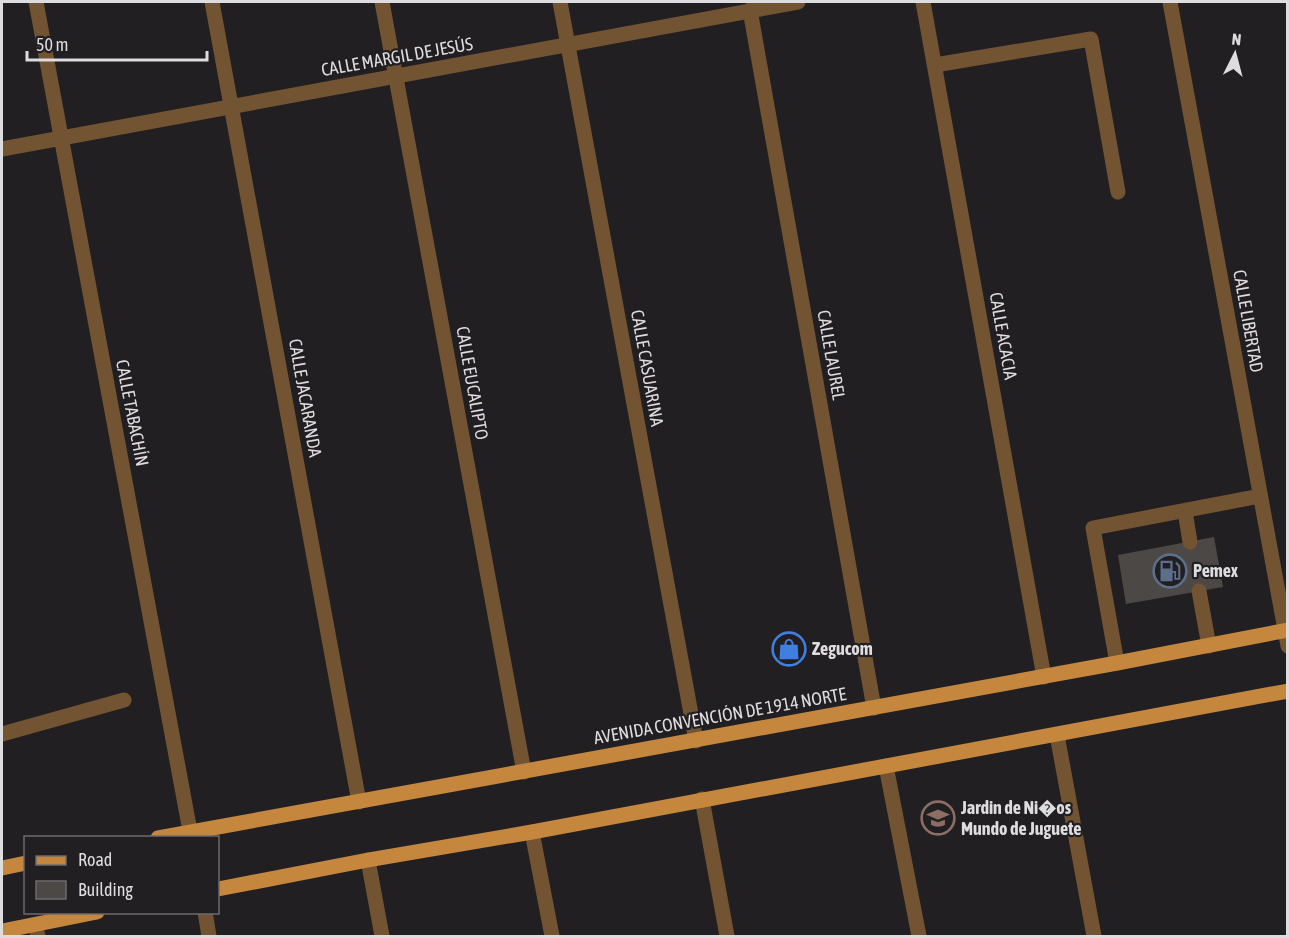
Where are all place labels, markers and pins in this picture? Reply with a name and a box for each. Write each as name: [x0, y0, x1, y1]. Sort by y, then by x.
fuel station icon: Pemex: [1152, 553, 1188, 589]
place label: Pemex: [1193, 560, 1239, 581]
shop icon: Zegucom: [771, 631, 807, 667]
place label: Zegucom: [812, 638, 873, 659]
place label: Jardin de Ni�os Mundo de Juguete: [960, 797, 1081, 839]
school or university icon: Jardin de Ni�os Mundo de Juguete: [920, 800, 956, 836]

